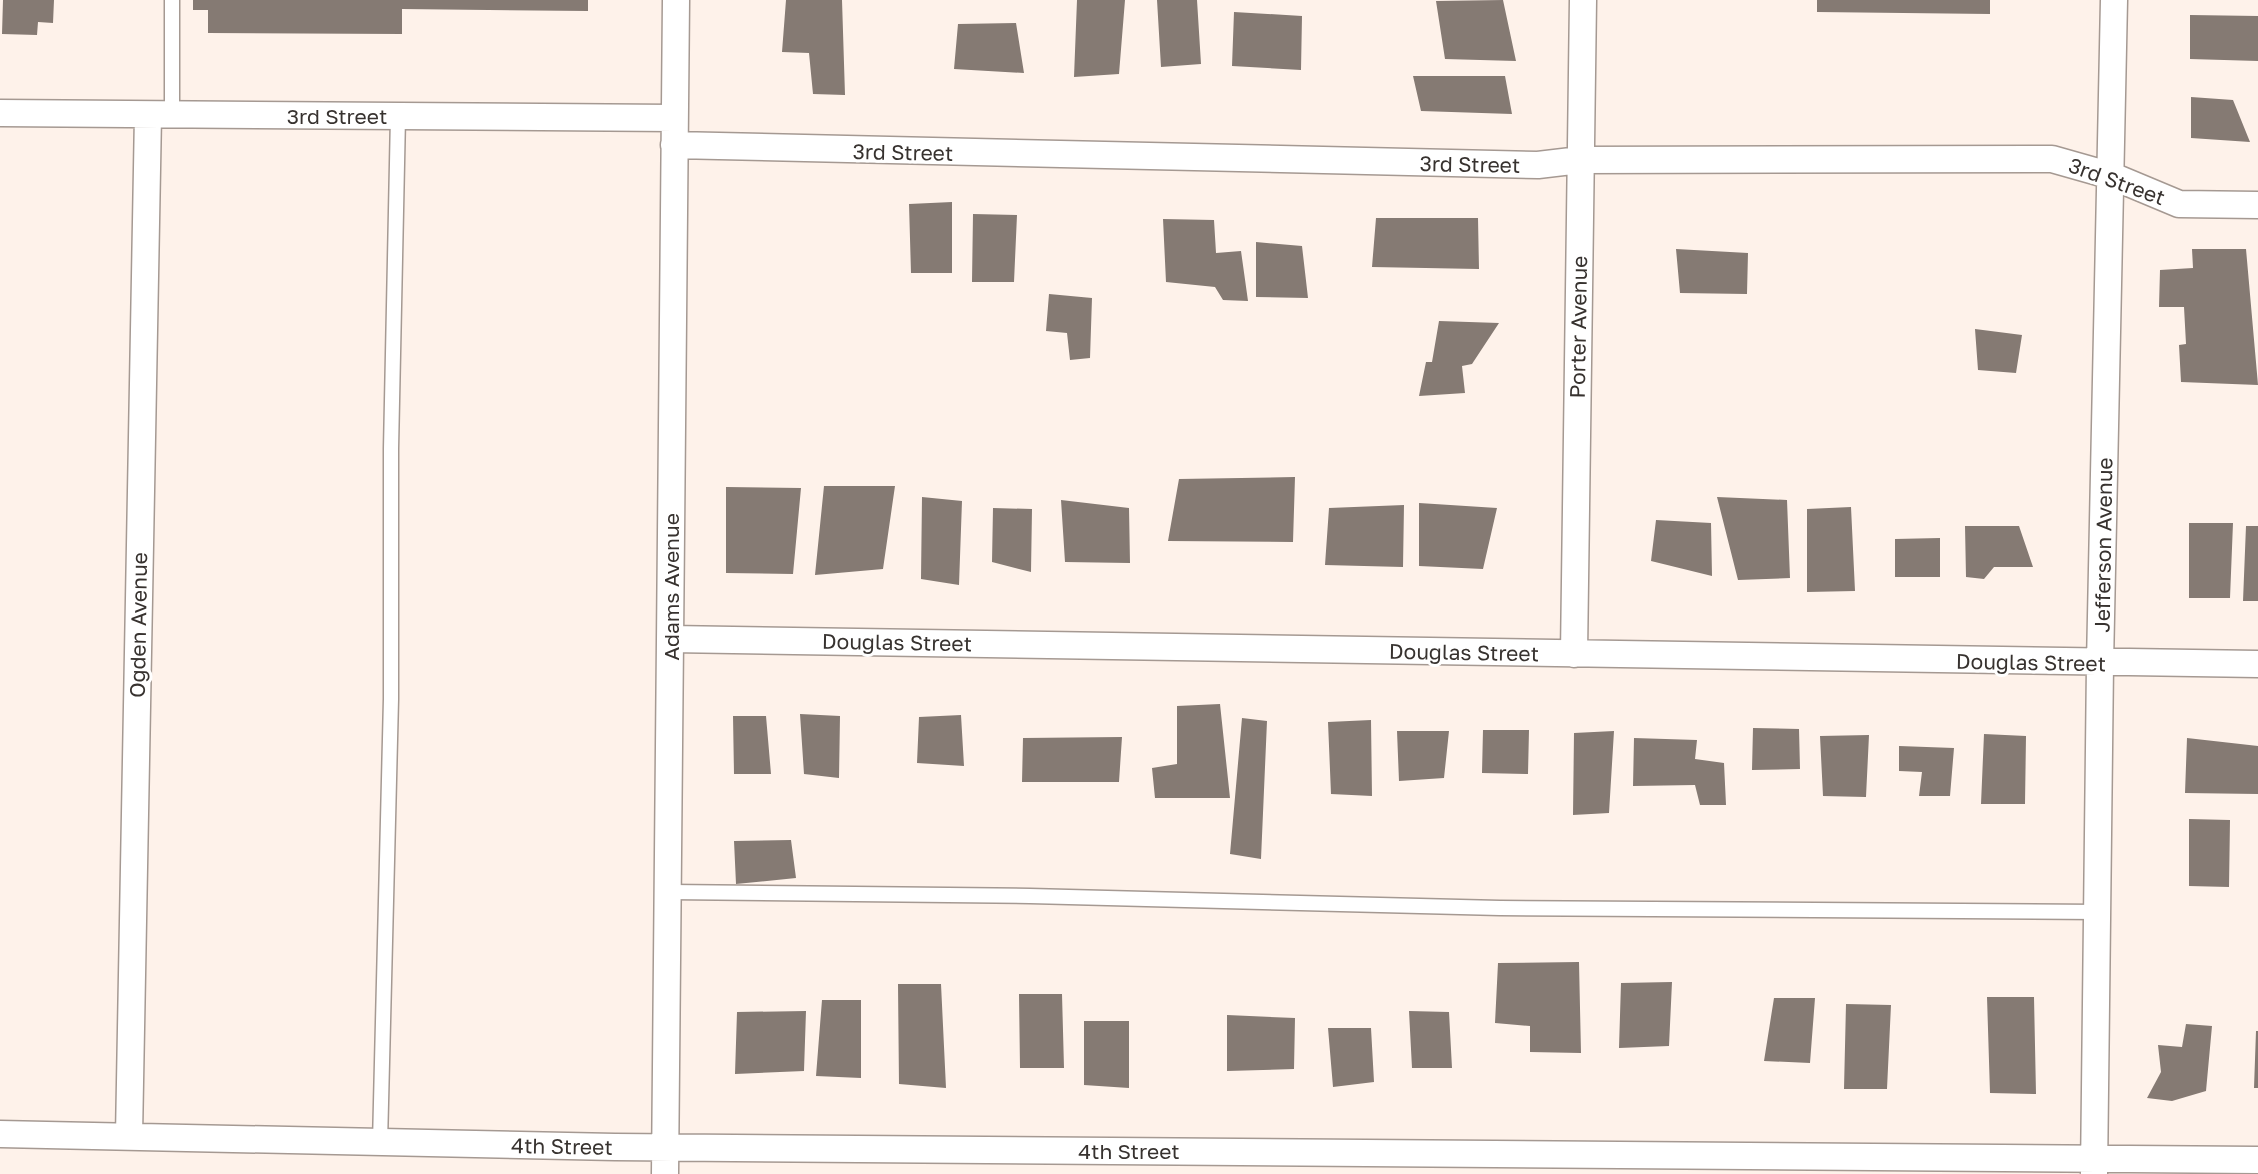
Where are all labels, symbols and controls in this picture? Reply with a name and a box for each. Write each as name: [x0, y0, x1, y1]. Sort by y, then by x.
street label: 3rd Street: [287, 103, 387, 129]
street label: 3rd Street: [852, 138, 954, 166]
street label: 3rd Street: [1419, 150, 1521, 178]
street label: 3rd Street: [2065, 152, 2169, 210]
street label: Porter Avenue: [1564, 255, 1592, 399]
street label: Jefferson Avenue: [2088, 457, 2118, 633]
street label: Adams Avenue: [658, 513, 684, 661]
street label: Ogden Avenue: [124, 552, 152, 698]
street label: Douglas Street: [822, 628, 972, 656]
street label: Douglas Street: [1389, 638, 1539, 666]
street label: Douglas Street: [1956, 648, 2106, 676]
street label: 4th Street: [511, 1132, 613, 1160]
street label: 4th Street: [1078, 1138, 1180, 1164]

